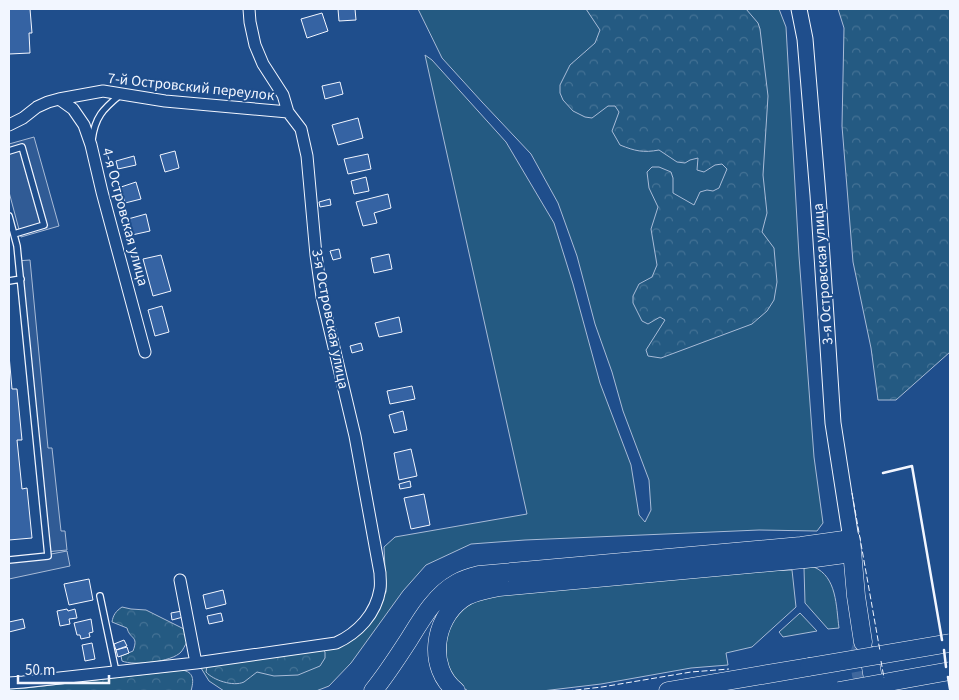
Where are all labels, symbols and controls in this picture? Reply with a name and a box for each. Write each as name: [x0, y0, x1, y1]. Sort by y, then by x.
street label: 7-й Островский переулок: [107, 68, 276, 106]
street label: 4-я Островская улица: [96, 146, 154, 288]
street label: 3-я Островская улица: [808, 202, 838, 346]
street label: 3-я Островская улица: [306, 247, 354, 391]
scale bar: [18, 652, 109, 684]
text: 50 m: [25, 660, 55, 681]

